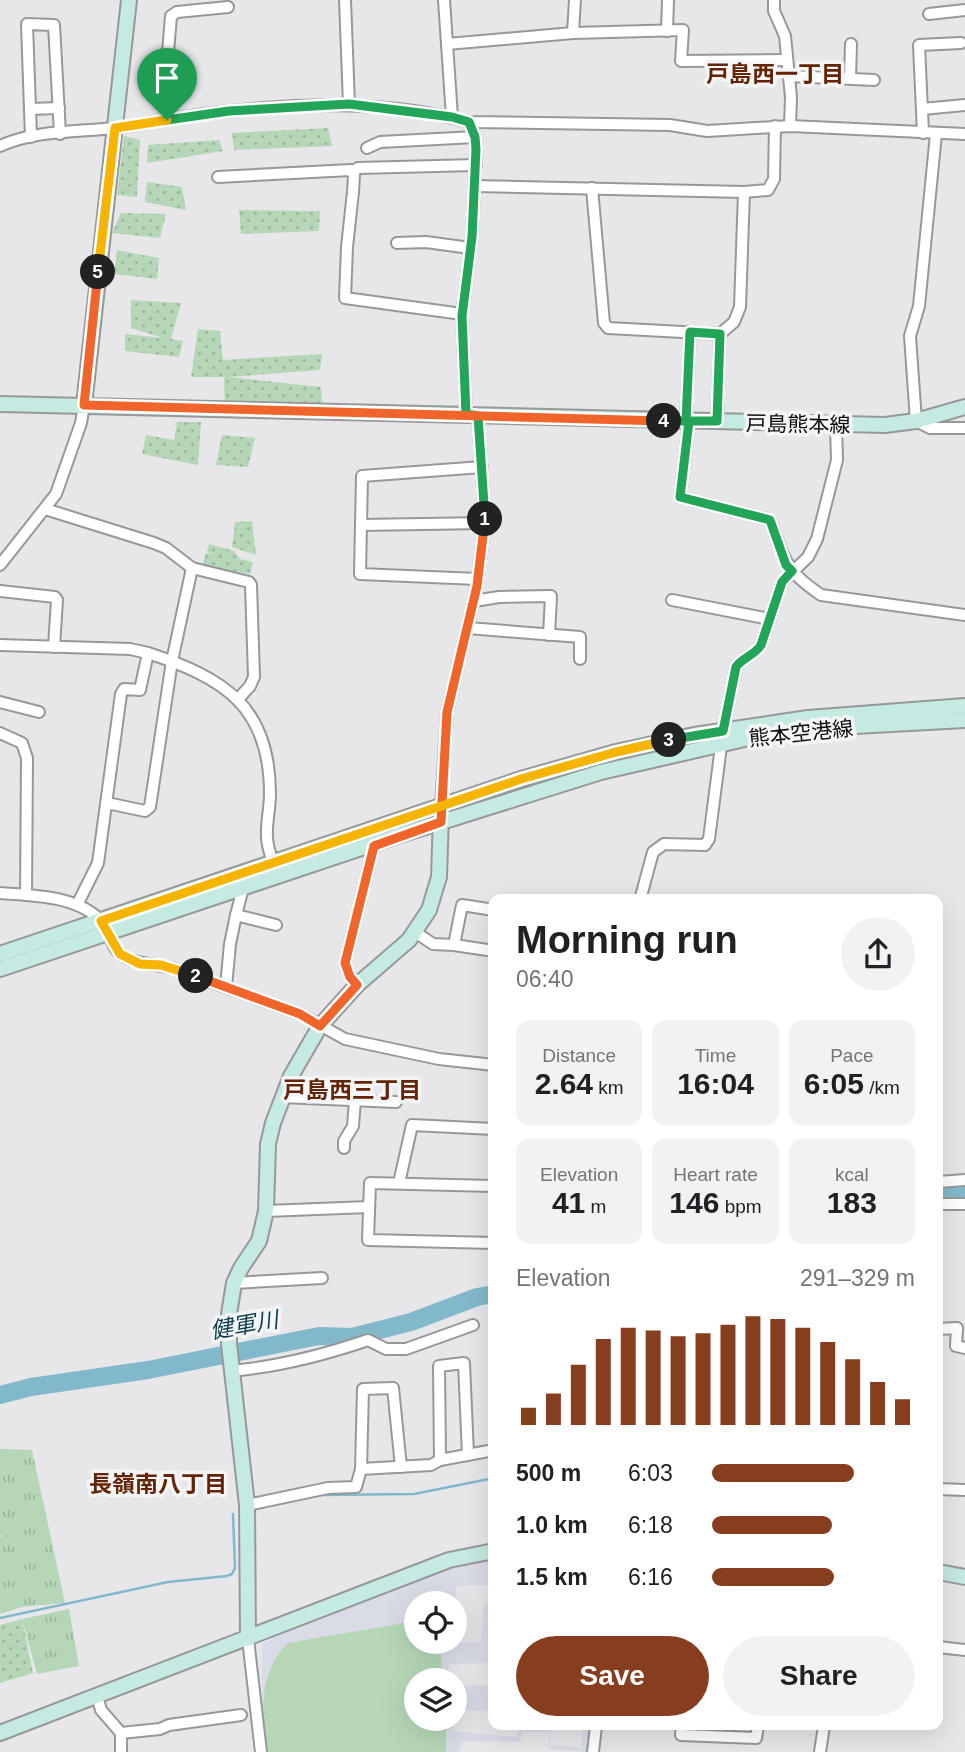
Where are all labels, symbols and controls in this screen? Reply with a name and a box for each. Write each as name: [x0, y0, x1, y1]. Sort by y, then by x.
pin: [137, 48, 197, 120]
icon: arrive: [148, 59, 186, 97]
district label: 戸島西一丁目: [706, 61, 844, 87]
pin: 5: [80, 254, 116, 290]
text: 5: [92, 261, 103, 282]
pin: 4: [646, 404, 682, 438]
text: 4: [658, 410, 669, 431]
street label: 戸島熊本線: [745, 412, 851, 436]
pin: 1: [468, 502, 503, 536]
text: 1: [479, 508, 490, 529]
street label: 熊本空港線: [748, 716, 854, 750]
pin: 3: [652, 722, 686, 758]
text: 3: [663, 729, 674, 750]
button: share: [841, 917, 915, 991]
text: Morning run: [516, 919, 738, 961]
pin: 2: [178, 958, 214, 993]
text: 2: [190, 965, 201, 986]
text: 06:40: [516, 966, 574, 992]
text: Distance: [542, 1045, 616, 1066]
text: Time: [695, 1045, 736, 1066]
text: Pace: [830, 1045, 873, 1066]
text: 2.64: [535, 1067, 593, 1100]
text: 16:04: [677, 1067, 754, 1100]
text: 6:05: [804, 1067, 864, 1100]
district label: 戸島西三丁目: [283, 1077, 421, 1103]
text: km: [593, 1077, 624, 1098]
text: /km: [864, 1077, 900, 1098]
text: Elevation: [540, 1164, 618, 1185]
text: Heart rate: [673, 1164, 758, 1185]
text: kcal: [835, 1164, 869, 1185]
text: 41: [552, 1186, 585, 1219]
text: 146: [669, 1186, 719, 1219]
text: 183: [827, 1186, 877, 1219]
text: m: [585, 1196, 606, 1217]
text: bpm: [719, 1196, 762, 1217]
text: Elevation: [516, 1265, 611, 1291]
text: 291–329 m: [800, 1265, 915, 1291]
water label: 健軍川: [208, 1306, 283, 1344]
text: 500 m: [516, 1460, 581, 1486]
text: 6:03: [628, 1460, 673, 1486]
district label: 長嶺南八丁目: [89, 1471, 227, 1497]
text: 1.0 km: [516, 1512, 588, 1538]
text: 6:18: [628, 1512, 673, 1538]
text: 1.5 km: [516, 1564, 588, 1590]
text: 6:16: [628, 1564, 673, 1590]
map controls: [404, 1591, 467, 1731]
button: locate: [404, 1591, 467, 1654]
button: Save: [516, 1636, 709, 1716]
button: Share: [723, 1636, 915, 1716]
button: layers: [404, 1668, 467, 1731]

